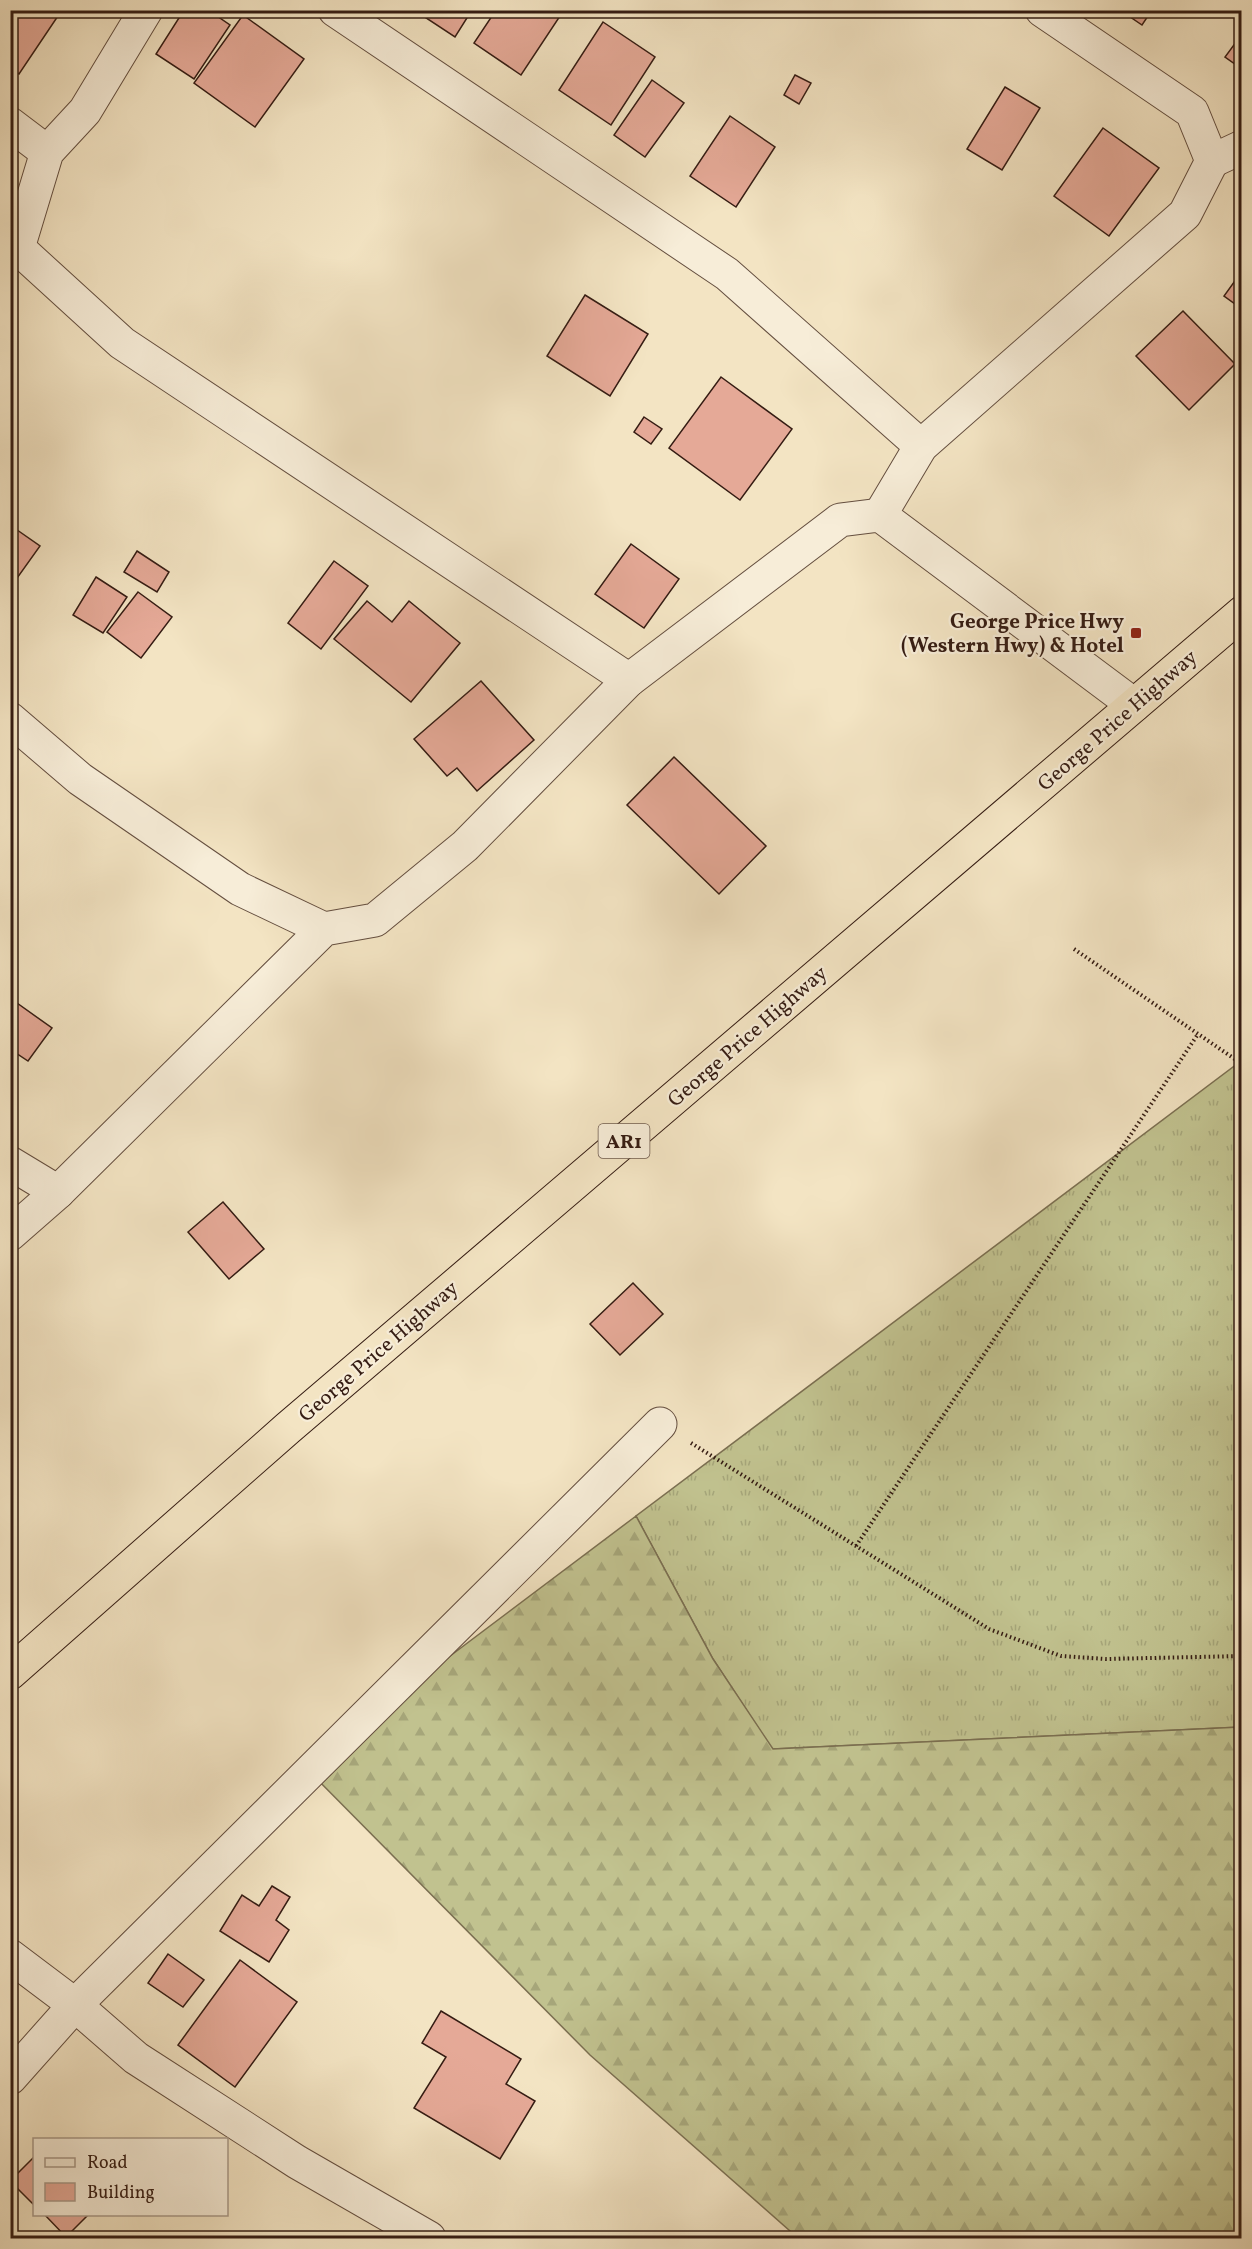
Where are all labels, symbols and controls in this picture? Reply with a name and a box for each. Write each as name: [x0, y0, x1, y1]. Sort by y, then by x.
place label: George Price Hwy (Western Hwy) & Hotel: [901, 608, 1124, 661]
marker: George Price Hwy (Western Hwy) & Hotel: [1129, 626, 1143, 640]
street label: George Price Highway: [1032, 643, 1205, 799]
street label: George Price Highway: [662, 959, 835, 1115]
road number: AR1: [598, 1124, 650, 1158]
street label: George Price Highway: [293, 1274, 466, 1430]
legend: [33, 2138, 228, 2216]
text: Road: [87, 2151, 128, 2176]
text: Building: [87, 2181, 155, 2206]

